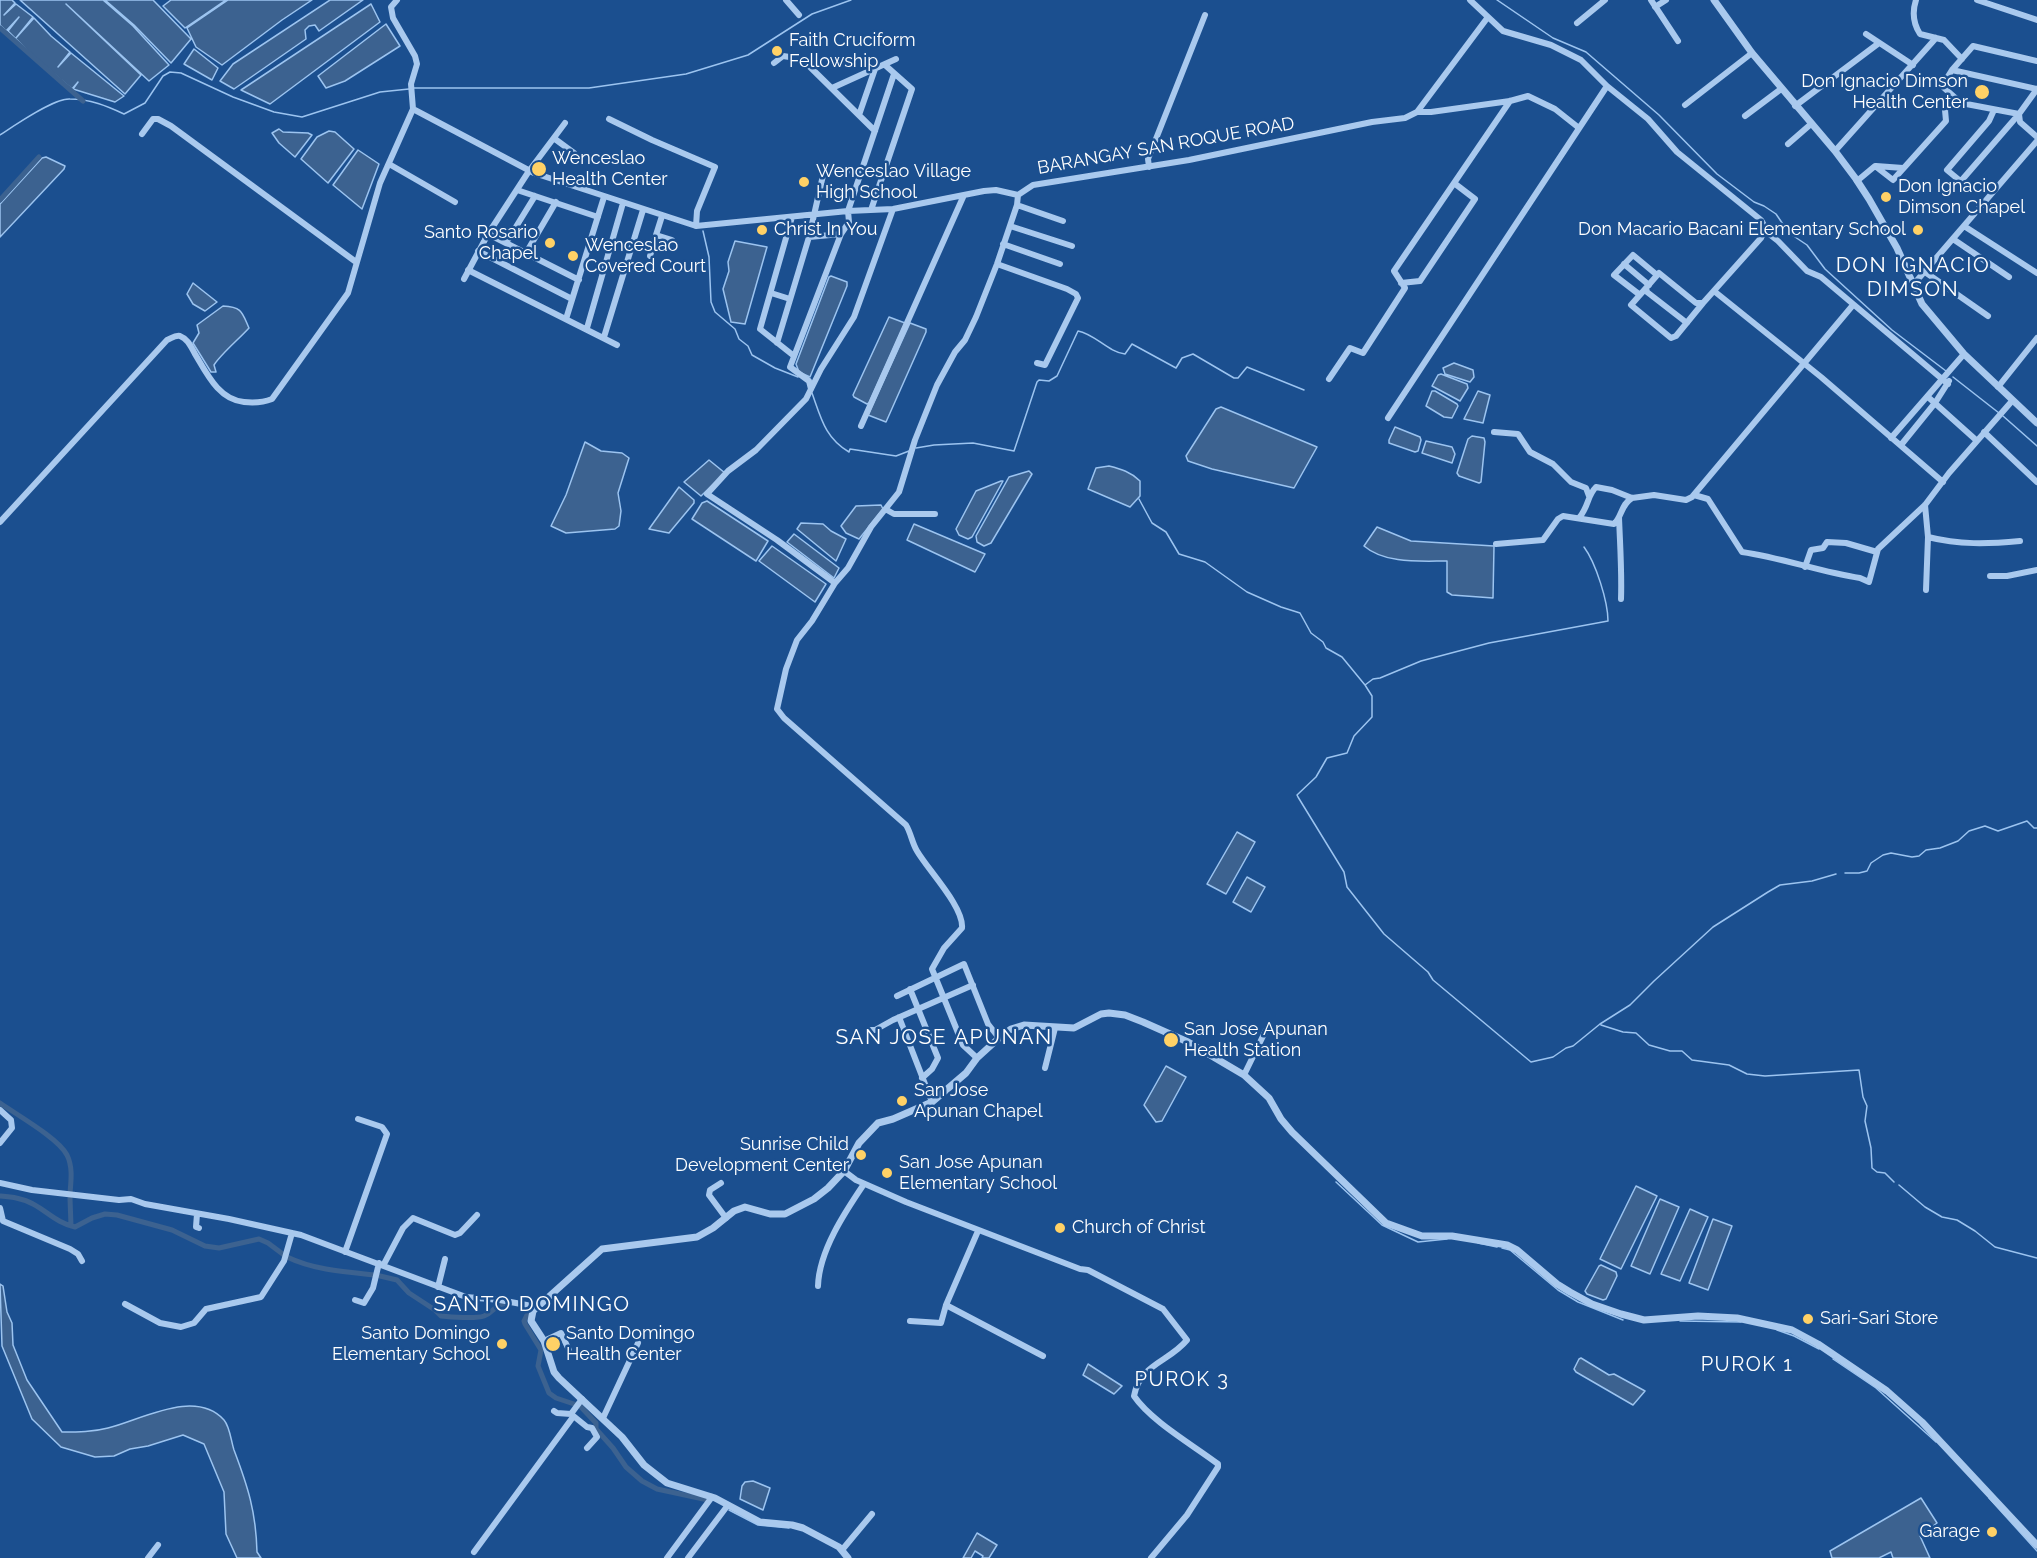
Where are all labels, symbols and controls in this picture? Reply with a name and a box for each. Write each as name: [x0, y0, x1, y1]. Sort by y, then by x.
place label: Faith Cruciform Fellowship: [789, 30, 916, 72]
marker: Faith Cruciform Fellowship: [770, 44, 784, 58]
place label: Don Ignacio Dimson Health Center: [1801, 71, 1968, 113]
marker: Don Ignacio Dimson Health Center: [1973, 83, 1991, 101]
street label: BARANGAY SAN ROQUE ROAD: [1036, 113, 1296, 179]
place label: Wenceslao Health Center: [552, 148, 668, 190]
marker: Wenceslao Health Center: [530, 160, 548, 178]
place label: Wenceslao Village High School: [816, 161, 971, 204]
marker: Wenceslao Village High School: [797, 175, 811, 189]
place label: Don Ignacio Dimson Chapel: [1898, 176, 2025, 219]
marker: Don Ignacio Dimson Chapel: [1879, 190, 1893, 204]
place label: Christ In You: [774, 219, 877, 241]
place label: Don Macario Bacani Elementary School: [1578, 219, 1906, 241]
place label: Santo Rosario Chapel: [424, 222, 538, 264]
marker: Christ In You: [755, 223, 769, 237]
marker: Don Macario Bacani Elementary School: [1911, 223, 1925, 237]
place label: Wenceslao Covered Court: [585, 235, 706, 278]
marker: Santo Rosario Chapel: [543, 236, 557, 250]
marker: Wenceslao Covered Court: [566, 249, 580, 263]
district label: DON IGNACIO DIMSON: [1836, 253, 1990, 303]
place label: San Jose Apunan Health Station: [1184, 1019, 1328, 1062]
district label: SAN JOSE APUNAN: [835, 1025, 1053, 1051]
marker: San Jose Apunan Health Station: [1162, 1031, 1180, 1049]
place label: San Jose Apunan Chapel: [914, 1080, 1043, 1122]
marker: San Jose Apunan Chapel: [895, 1094, 909, 1108]
place label: Sunrise Child Development Center: [675, 1134, 849, 1176]
marker: Sunrise Child Development Center: [854, 1148, 868, 1162]
place label: San Jose Apunan Elementary School: [899, 1152, 1057, 1194]
marker: San Jose Apunan Elementary School: [880, 1166, 894, 1180]
place label: Church of Christ: [1072, 1217, 1205, 1239]
marker: Church of Christ: [1053, 1221, 1067, 1235]
district label: SANTO DOMINGO: [433, 1292, 631, 1318]
place label: Sari-Sari Store: [1820, 1308, 1938, 1330]
marker: Sari-Sari Store: [1801, 1312, 1815, 1326]
place label: Santo Domingo Elementary School: [332, 1323, 490, 1366]
place label: Santo Domingo Health Center: [566, 1323, 695, 1366]
marker: Santo Domingo Health Center: [544, 1335, 562, 1353]
marker: Santo Domingo Elementary School: [495, 1337, 509, 1351]
district label: PUROK 1: [1701, 1353, 1793, 1377]
district label: PUROK 3: [1135, 1368, 1229, 1392]
place label: Garage: [1920, 1521, 1980, 1543]
marker: Garage: [1985, 1525, 1999, 1539]

